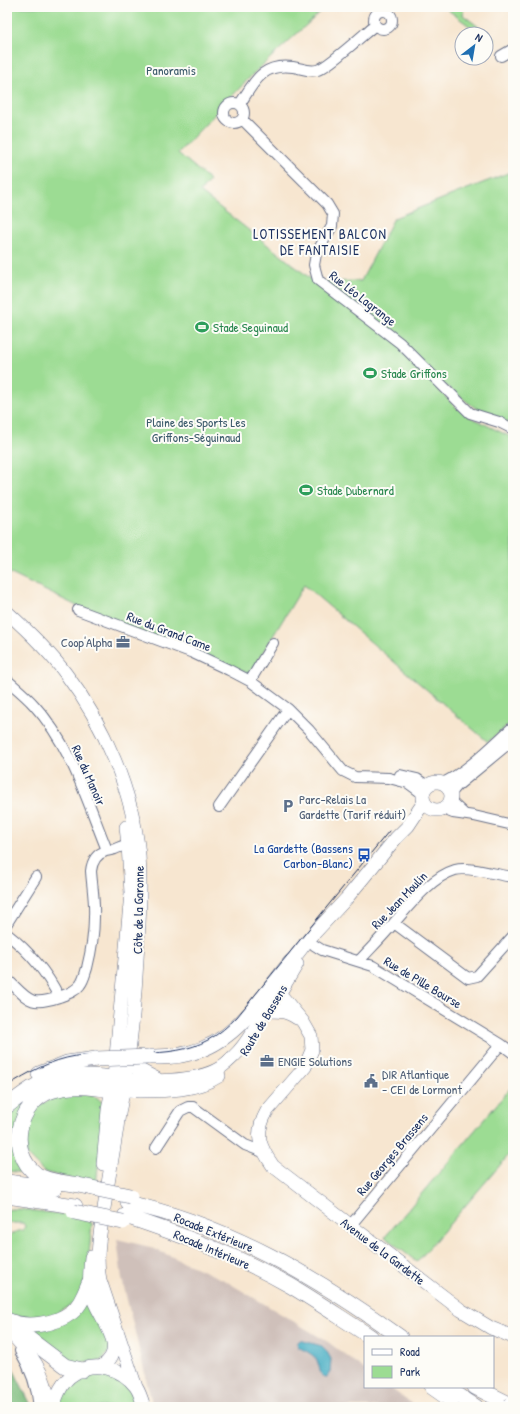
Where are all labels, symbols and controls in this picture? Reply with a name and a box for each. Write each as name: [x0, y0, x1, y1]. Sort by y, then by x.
north arrow: [454, 26, 494, 66]
text: N: [473, 30, 485, 45]
park label: Panoramis: [146, 61, 196, 79]
district label: LOTISSEMENT BALCON DE FANTAISIE: [253, 224, 387, 259]
street label: Rue Léo Lagrange: [326, 266, 400, 330]
place label: Stade Seguinaud: [213, 318, 288, 336]
sports icon: Stade Seguinaud: [194, 319, 210, 335]
place label: Stade Griffons: [381, 364, 447, 382]
sports icon: Stade Griffons: [362, 365, 378, 381]
park label: Plaine des Sports Les Griffons-Séguinaud: [146, 413, 246, 446]
place label: Stade Dubernard: [317, 481, 394, 499]
sports icon: Stade Dubernard: [298, 482, 314, 498]
street label: Rue du Grand Came: [124, 607, 214, 655]
place label: Coop'Alpha: [61, 633, 112, 651]
office icon: Coop'Alpha: [115, 634, 131, 650]
street label: Rue du Manoir: [68, 742, 110, 808]
place label: Parc-Relais La Gardette (Tarif réduit): [299, 790, 406, 823]
parking icon: Parc-Relais La Gardette (Tarif réduit): [280, 798, 296, 814]
place label: La Gardette (Bassens Carbon-Blanc): [254, 839, 353, 872]
bus stop icon: La Gardette (Bassens Carbon-Blanc): [356, 847, 372, 863]
street label: Côte de la Garonne: [128, 866, 148, 954]
street label: Rue Jean Moulin: [367, 867, 431, 933]
street label: Rue de Pille Bourse: [381, 952, 465, 1012]
street label: Route de Bassens: [235, 981, 291, 1059]
place label: ENGIE Solutions: [278, 1052, 352, 1070]
office icon: ENGIE Solutions: [259, 1053, 275, 1069]
place label: DIR Atlantique - CEI de Lormont: [382, 1065, 462, 1098]
public building icon: DIR Atlantique - CEI de Lormont: [363, 1073, 379, 1089]
street label: Rue Georges Brassens: [352, 1109, 432, 1199]
street label: Rocade Extérieure: [172, 1208, 256, 1256]
street label: Avenue de la Gardette: [337, 1213, 429, 1289]
street label: Rocade Intérieure: [171, 1225, 253, 1273]
legend: [364, 1336, 494, 1388]
text: Road: [400, 1343, 420, 1360]
text: Park: [400, 1363, 420, 1380]

